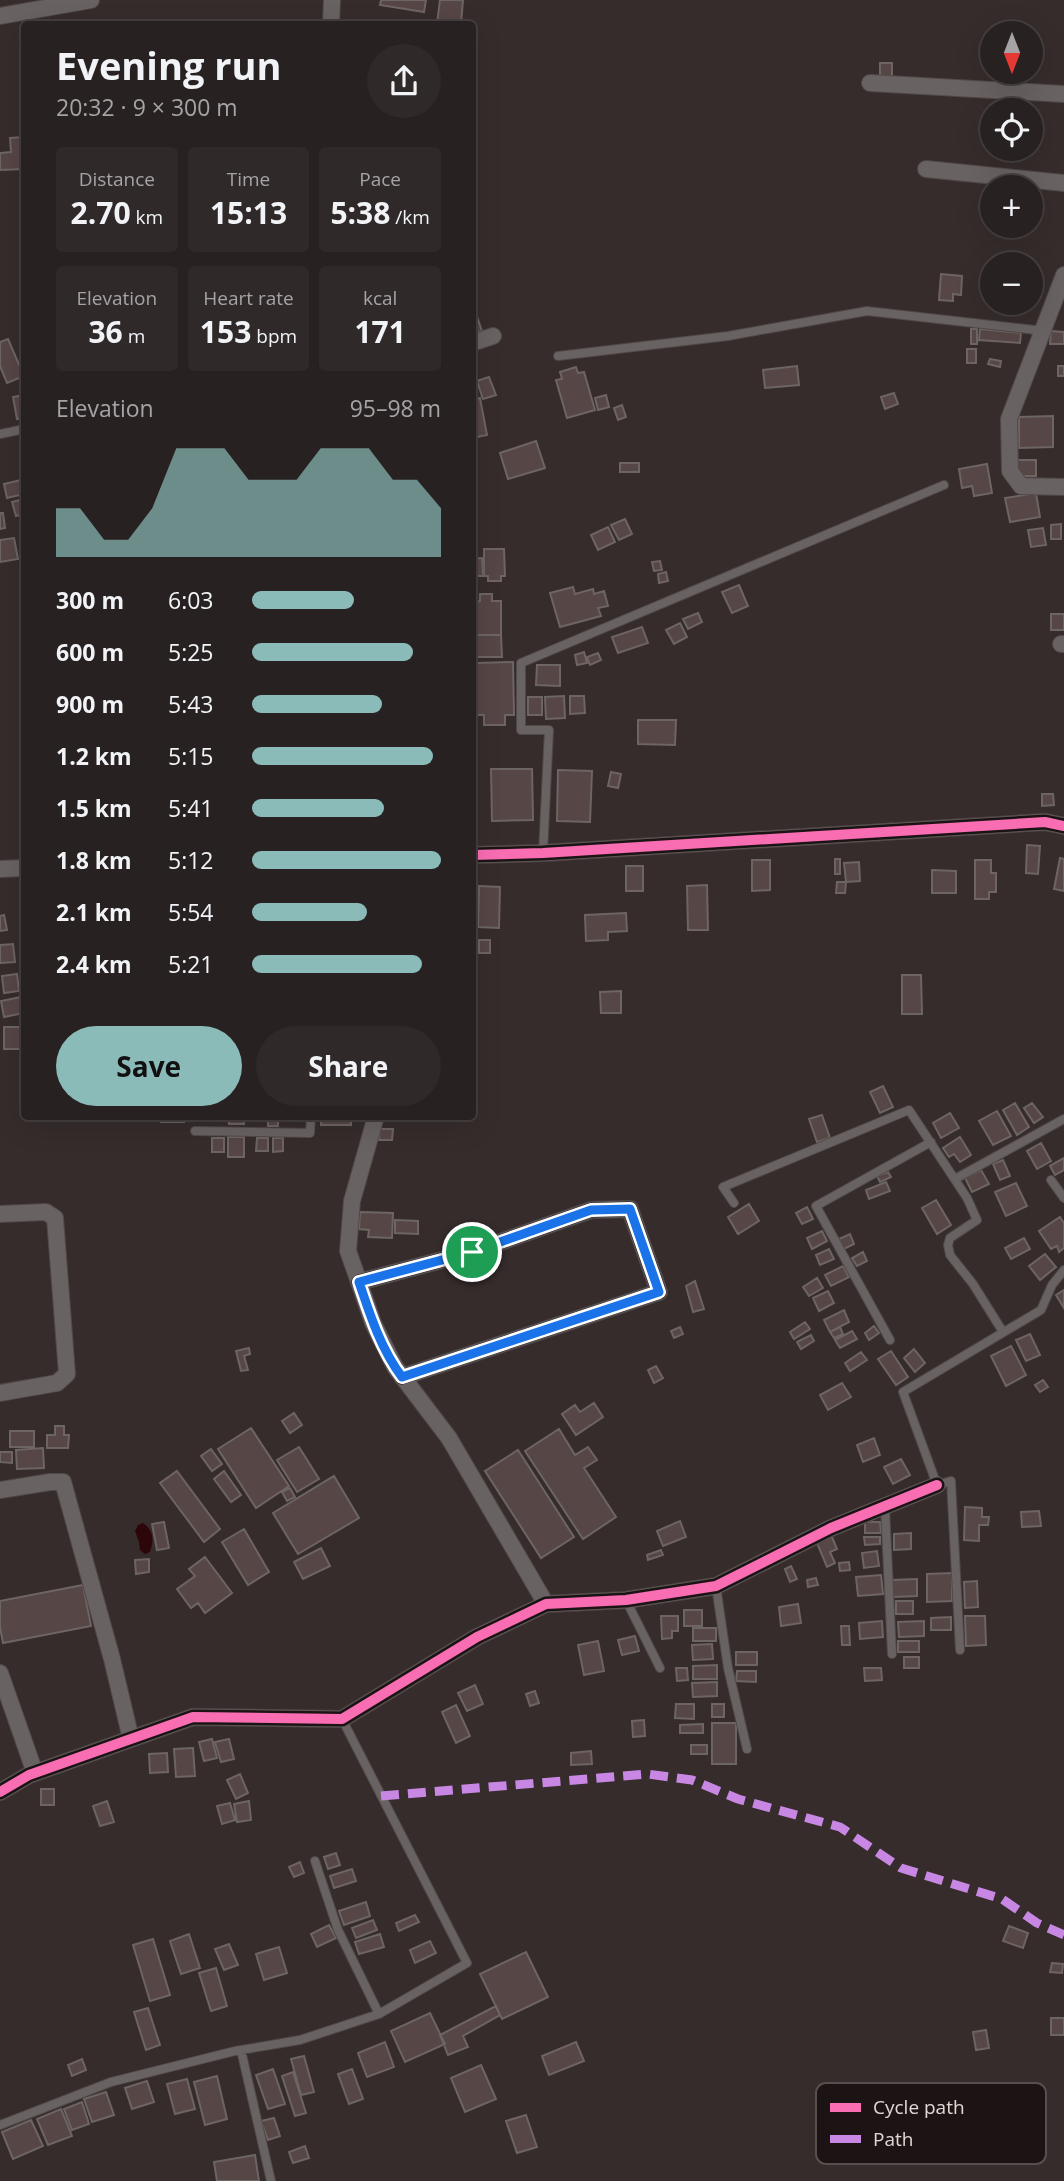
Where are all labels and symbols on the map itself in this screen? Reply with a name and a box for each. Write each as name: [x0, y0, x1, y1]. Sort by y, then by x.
north arrow: [980, 21, 1043, 84]
pin: [442, 1222, 502, 1282]
legend: [816, 2083, 1046, 2164]
text: Cycle path: [873, 2094, 965, 2120]
text: Path: [873, 2126, 913, 2152]

